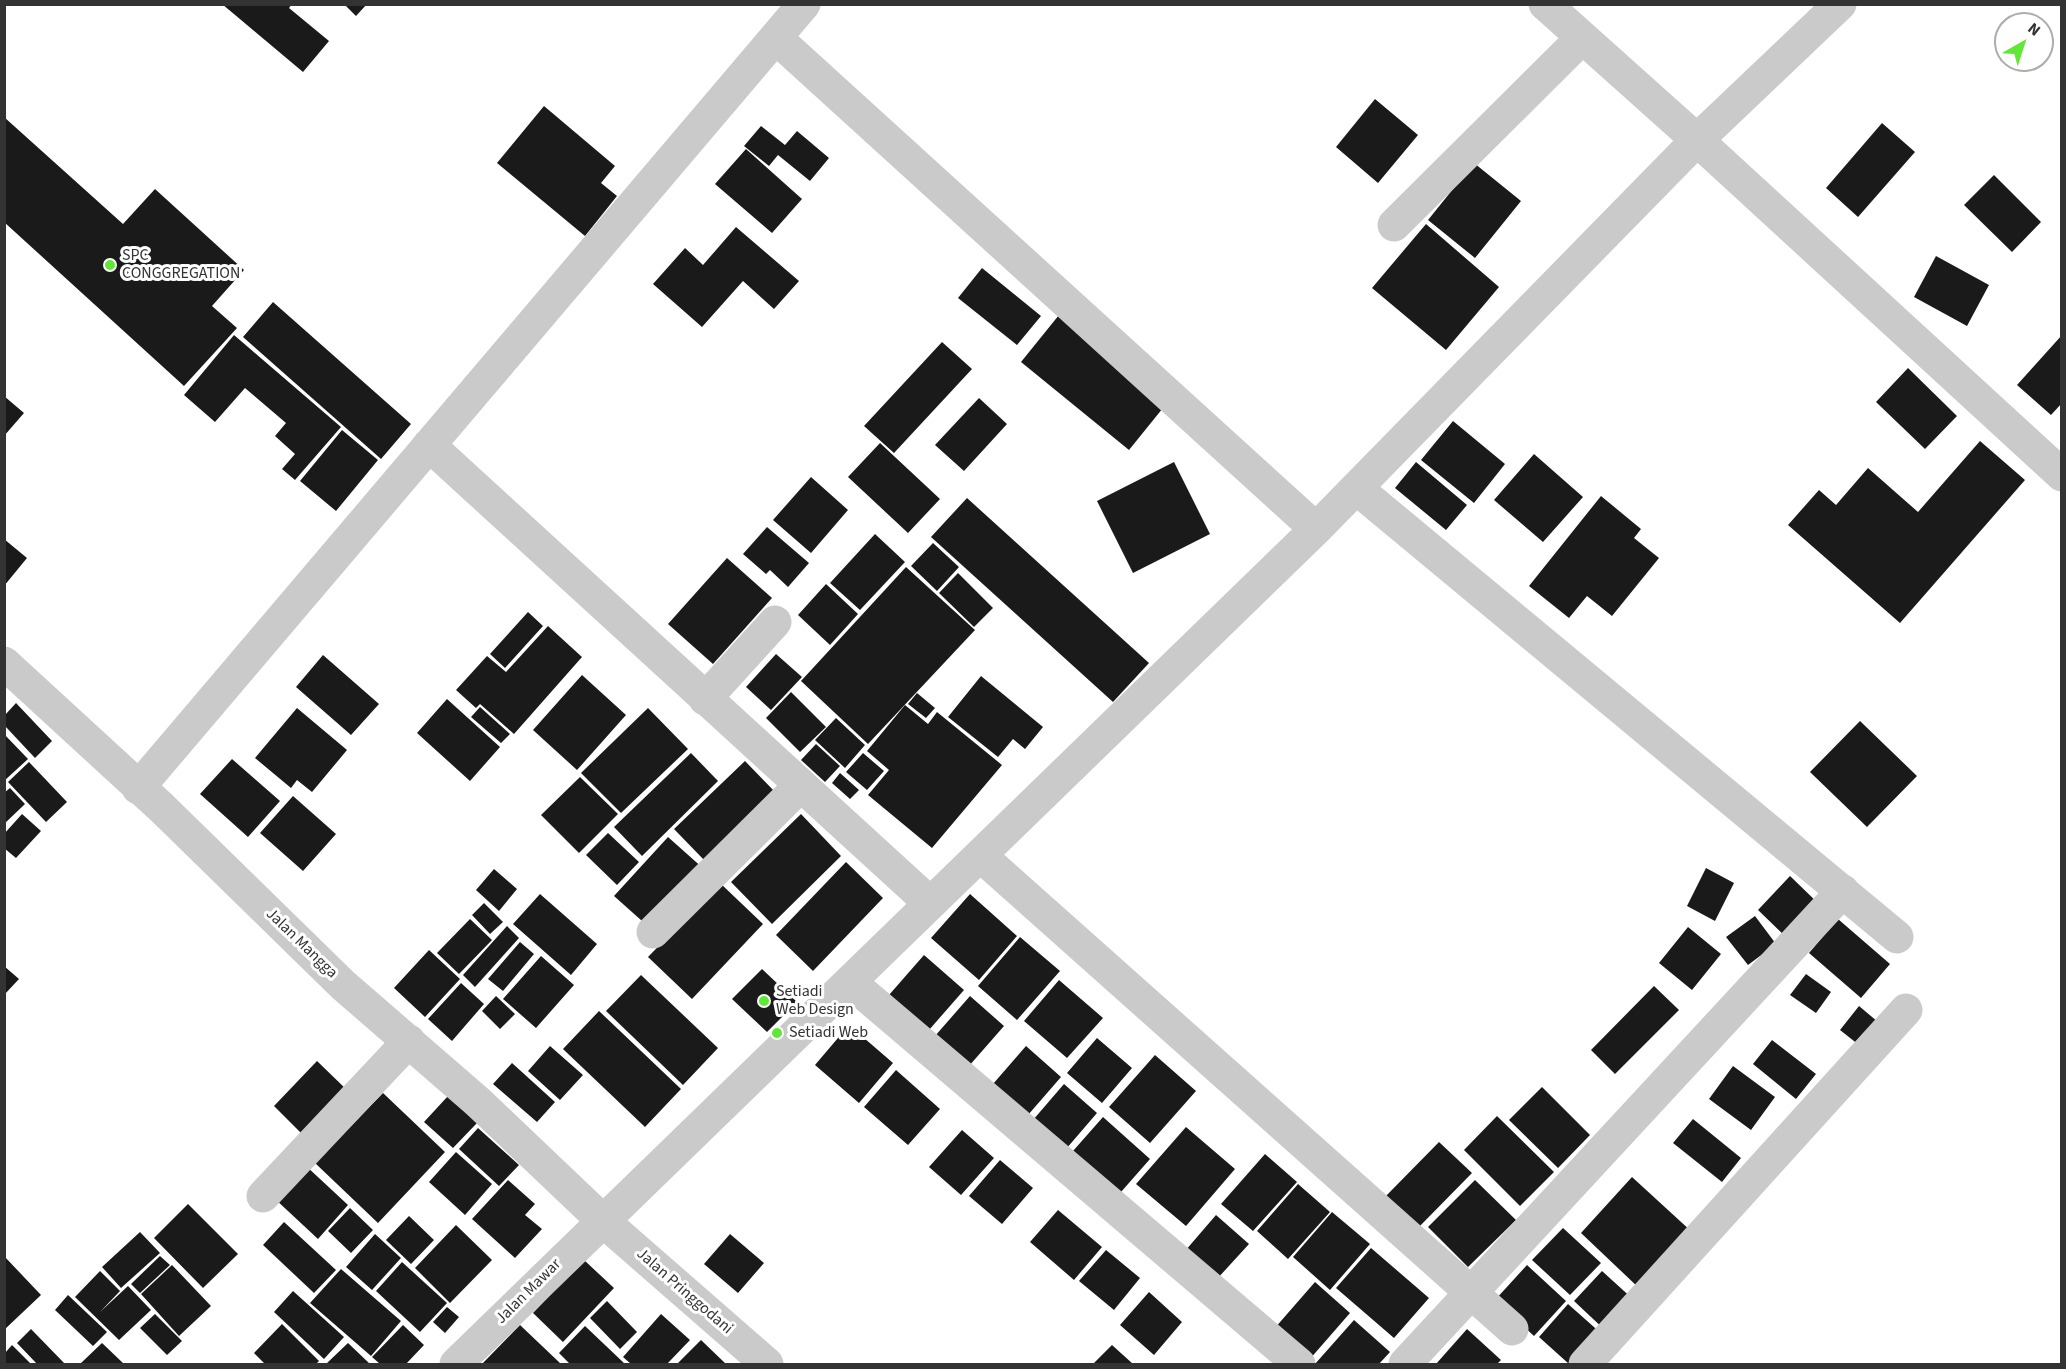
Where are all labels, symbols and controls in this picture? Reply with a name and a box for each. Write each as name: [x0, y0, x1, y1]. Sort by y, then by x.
north arrow: [1994, 12, 2054, 72]
text: N: [2023, 18, 2045, 41]
place label: SPC CONGGREGATION: [122, 246, 240, 284]
marker: SPC CONGGREGATION: [103, 258, 117, 272]
street label: Jalan Mangga: [261, 905, 341, 983]
place label: Setiadi Web Design: [776, 982, 854, 1020]
marker: Setiadi Web Design: [757, 994, 771, 1008]
place label: Setiadi Web: [789, 1023, 868, 1043]
marker: Setiadi Web: [770, 1026, 784, 1040]
street label: Jalan Pringgodani: [632, 1245, 736, 1339]
street label: Jalan Mawar: [492, 1255, 566, 1329]

